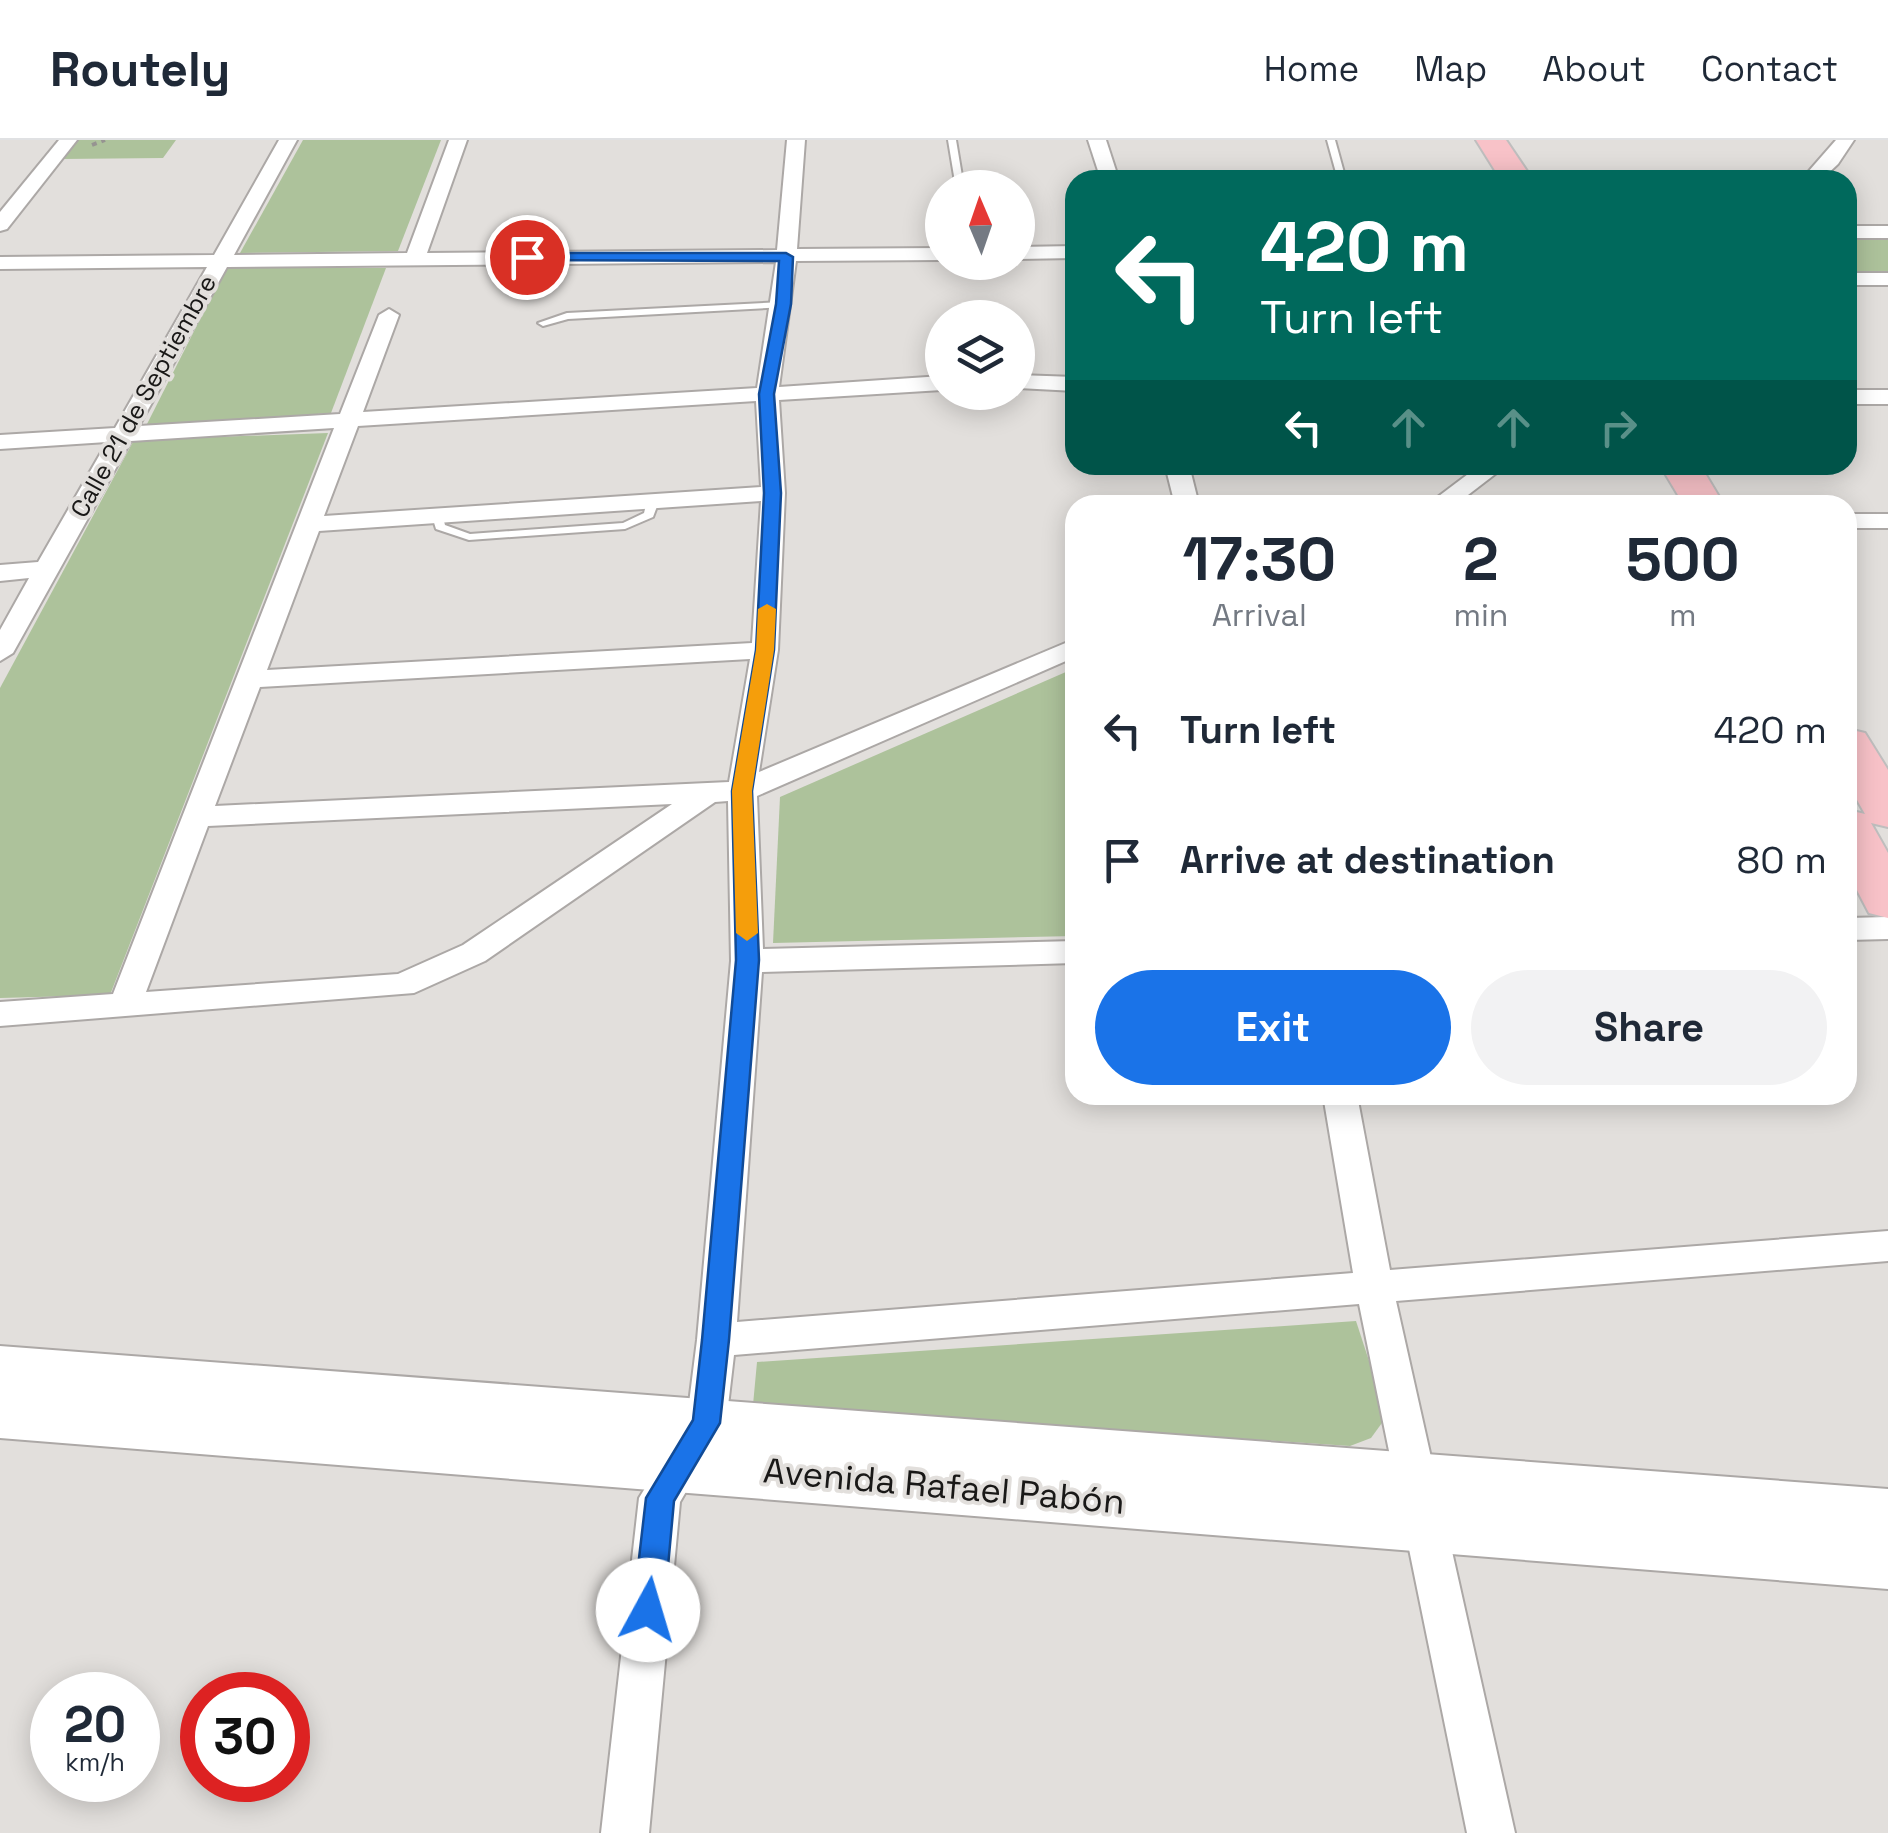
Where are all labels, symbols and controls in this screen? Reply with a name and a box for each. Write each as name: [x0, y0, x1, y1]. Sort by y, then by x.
text: Routely: [50, 39, 230, 100]
text: Home: [1264, 47, 1359, 91]
text: Map: [1414, 47, 1487, 91]
text: About: [1542, 47, 1646, 91]
text: Contact: [1701, 47, 1838, 91]
north arrow: [925, 170, 1035, 280]
map controls: [925, 170, 1035, 410]
text: 420 m: [1260, 202, 1469, 291]
icon: left: [1095, 210, 1225, 340]
pin: [485, 215, 570, 300]
icon: arrive: [500, 230, 555, 285]
street label: Calle 21 de Septiembre: [63, 269, 223, 523]
text: Turn left: [1260, 289, 1443, 346]
button: layers: [925, 300, 1035, 410]
icon: left: [1276, 400, 1331, 455]
icon: ahead: [1381, 400, 1436, 455]
icon: ahead: [1486, 400, 1541, 455]
icon: right: [1591, 400, 1646, 455]
text: 17:30: [1182, 521, 1336, 598]
text: 2: [1463, 521, 1499, 598]
text: 500: [1626, 521, 1740, 598]
text: Arrival: [1212, 595, 1307, 635]
text: min: [1453, 595, 1508, 635]
text: m: [1669, 595, 1696, 635]
icon: left: [1095, 703, 1150, 758]
text: Turn left: [1180, 706, 1336, 754]
text: 420 m: [1714, 706, 1827, 754]
icon: arrive: [1095, 833, 1150, 888]
text: Arrive at destination: [1180, 836, 1555, 884]
text: 80 m: [1737, 836, 1827, 884]
button: Exit: [1095, 970, 1451, 1085]
button: Share: [1471, 970, 1827, 1085]
street label: Avenida Rafael Pabón: [761, 1448, 1127, 1524]
position arrow: [596, 1558, 700, 1662]
speed limit sign: 30: [180, 1672, 310, 1802]
text: 20: [64, 1693, 126, 1757]
text: km/h: [65, 1746, 125, 1778]

